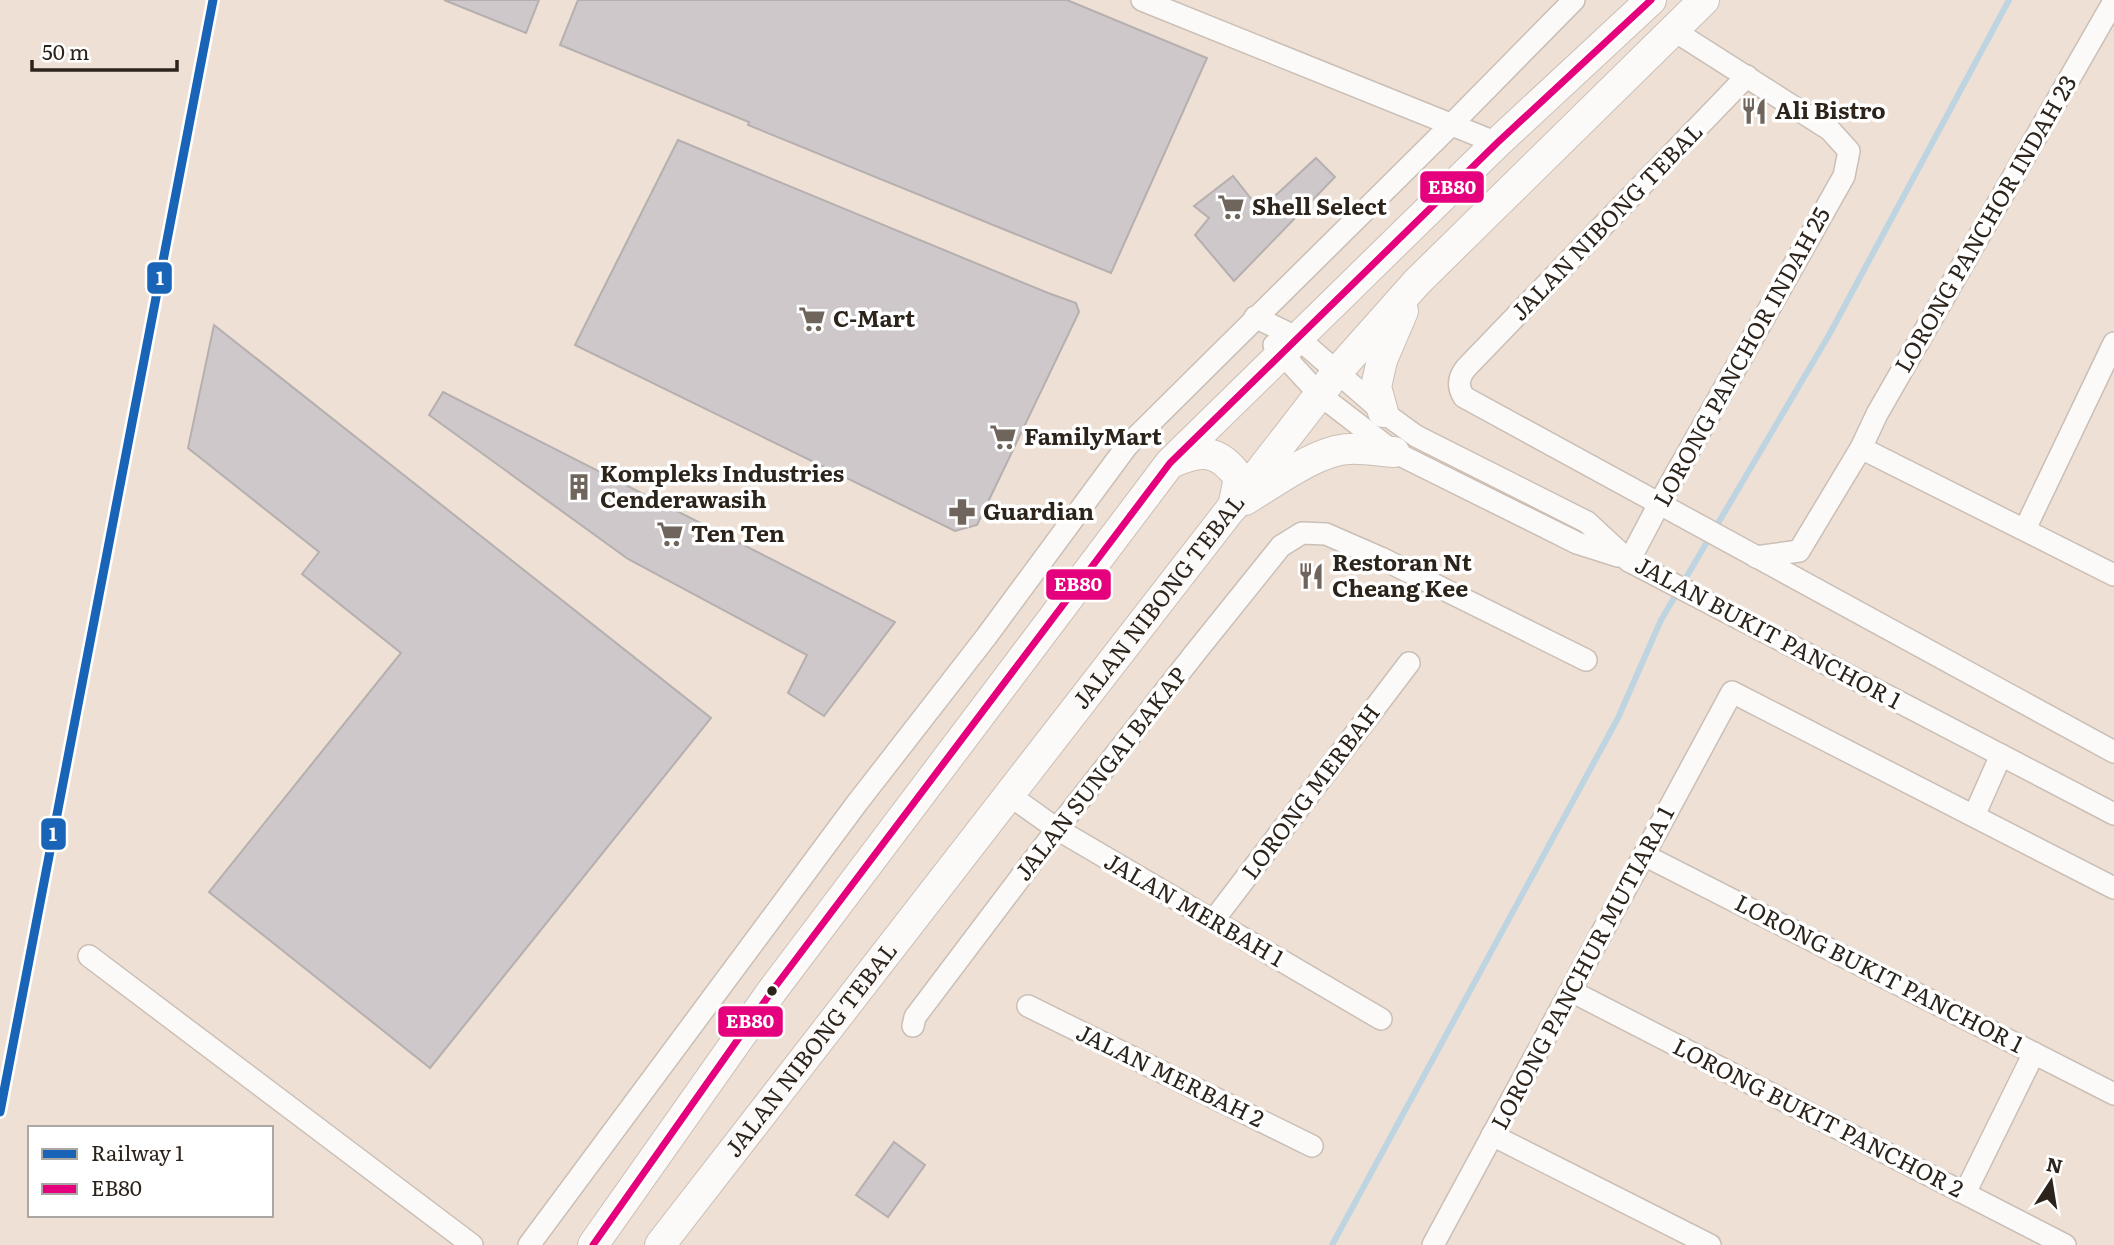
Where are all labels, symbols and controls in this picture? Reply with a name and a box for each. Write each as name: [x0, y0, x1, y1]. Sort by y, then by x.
scale bar: [32, 28, 177, 72]
text: 50 m: [42, 35, 89, 66]
street label: LORONG PANCHOR INDAH 23: [1885, 68, 2084, 378]
place label: Ali Bistro: [1775, 92, 1886, 126]
restaurant icon: Ali Bistro: [1739, 96, 1769, 126]
street label: JALAN NIBONG TEBAL: [1502, 114, 1709, 327]
line badge: EB80: [1419, 170, 1485, 204]
text: EB80: [1428, 172, 1477, 200]
place label: Shell Select: [1252, 188, 1387, 222]
supermarket icon: Shell Select: [1216, 192, 1246, 222]
street label: LORONG PANCHOR INDAH 25: [1644, 200, 1837, 512]
line badge: 1: [146, 261, 173, 295]
text: 1: [156, 263, 164, 291]
place label: C-Mart: [833, 300, 915, 334]
supermarket icon: C-Mart: [797, 304, 827, 334]
place label: FamilyMart: [1024, 418, 1162, 452]
supermarket icon: FamilyMart: [988, 422, 1018, 452]
place label: Kompleks Industries Cenderawasih: [600, 455, 844, 515]
building icon: Kompleks Industries Cenderawasih: [564, 472, 594, 502]
street label: JALAN NIBONG TEBAL: [1063, 486, 1251, 715]
place label: Guardian: [983, 493, 1094, 527]
pharmacy icon: Guardian: [947, 497, 977, 527]
place label: Ten Ten: [691, 515, 785, 549]
supermarket icon: Ten Ten: [655, 519, 685, 549]
place label: Restoran Nt Cheang Kee: [1332, 544, 1472, 604]
street label: JALAN BUKIT PANCHOR 1: [1630, 546, 1908, 716]
restaurant icon: Restoran Nt Cheang Kee: [1296, 561, 1326, 591]
line badge: EB80: [1045, 568, 1112, 601]
text: EB80: [1054, 569, 1103, 597]
street label: JALAN SUNGAI BAKAP: [1005, 659, 1194, 887]
street label: LORONG MERBAH: [1232, 696, 1387, 885]
street label: LORONG PANCHUR MUTIARA 1: [1481, 799, 1681, 1135]
line badge: 1: [40, 817, 67, 851]
text: 1: [49, 819, 57, 847]
street label: JALAN MERBAH 1: [1099, 843, 1291, 974]
street label: LORONG BUKIT PANCHOR 1: [1730, 884, 2030, 1060]
street label: JALAN NIBONG TEBAL: [716, 934, 904, 1163]
unlabelled marker: [765, 984, 779, 998]
line badge: EB80: [717, 1005, 784, 1038]
text: EB80: [726, 1006, 775, 1034]
street label: JALAN MERBAH 2: [1071, 1014, 1271, 1134]
street label: LORONG BUKIT PANCHOR 2: [1668, 1028, 1970, 1204]
legend: [28, 1126, 273, 1217]
text: Railway 1: [91, 1136, 184, 1167]
north arrow: [2016, 1147, 2086, 1217]
text: N: [2044, 1149, 2066, 1180]
text: EB80: [91, 1171, 142, 1202]

